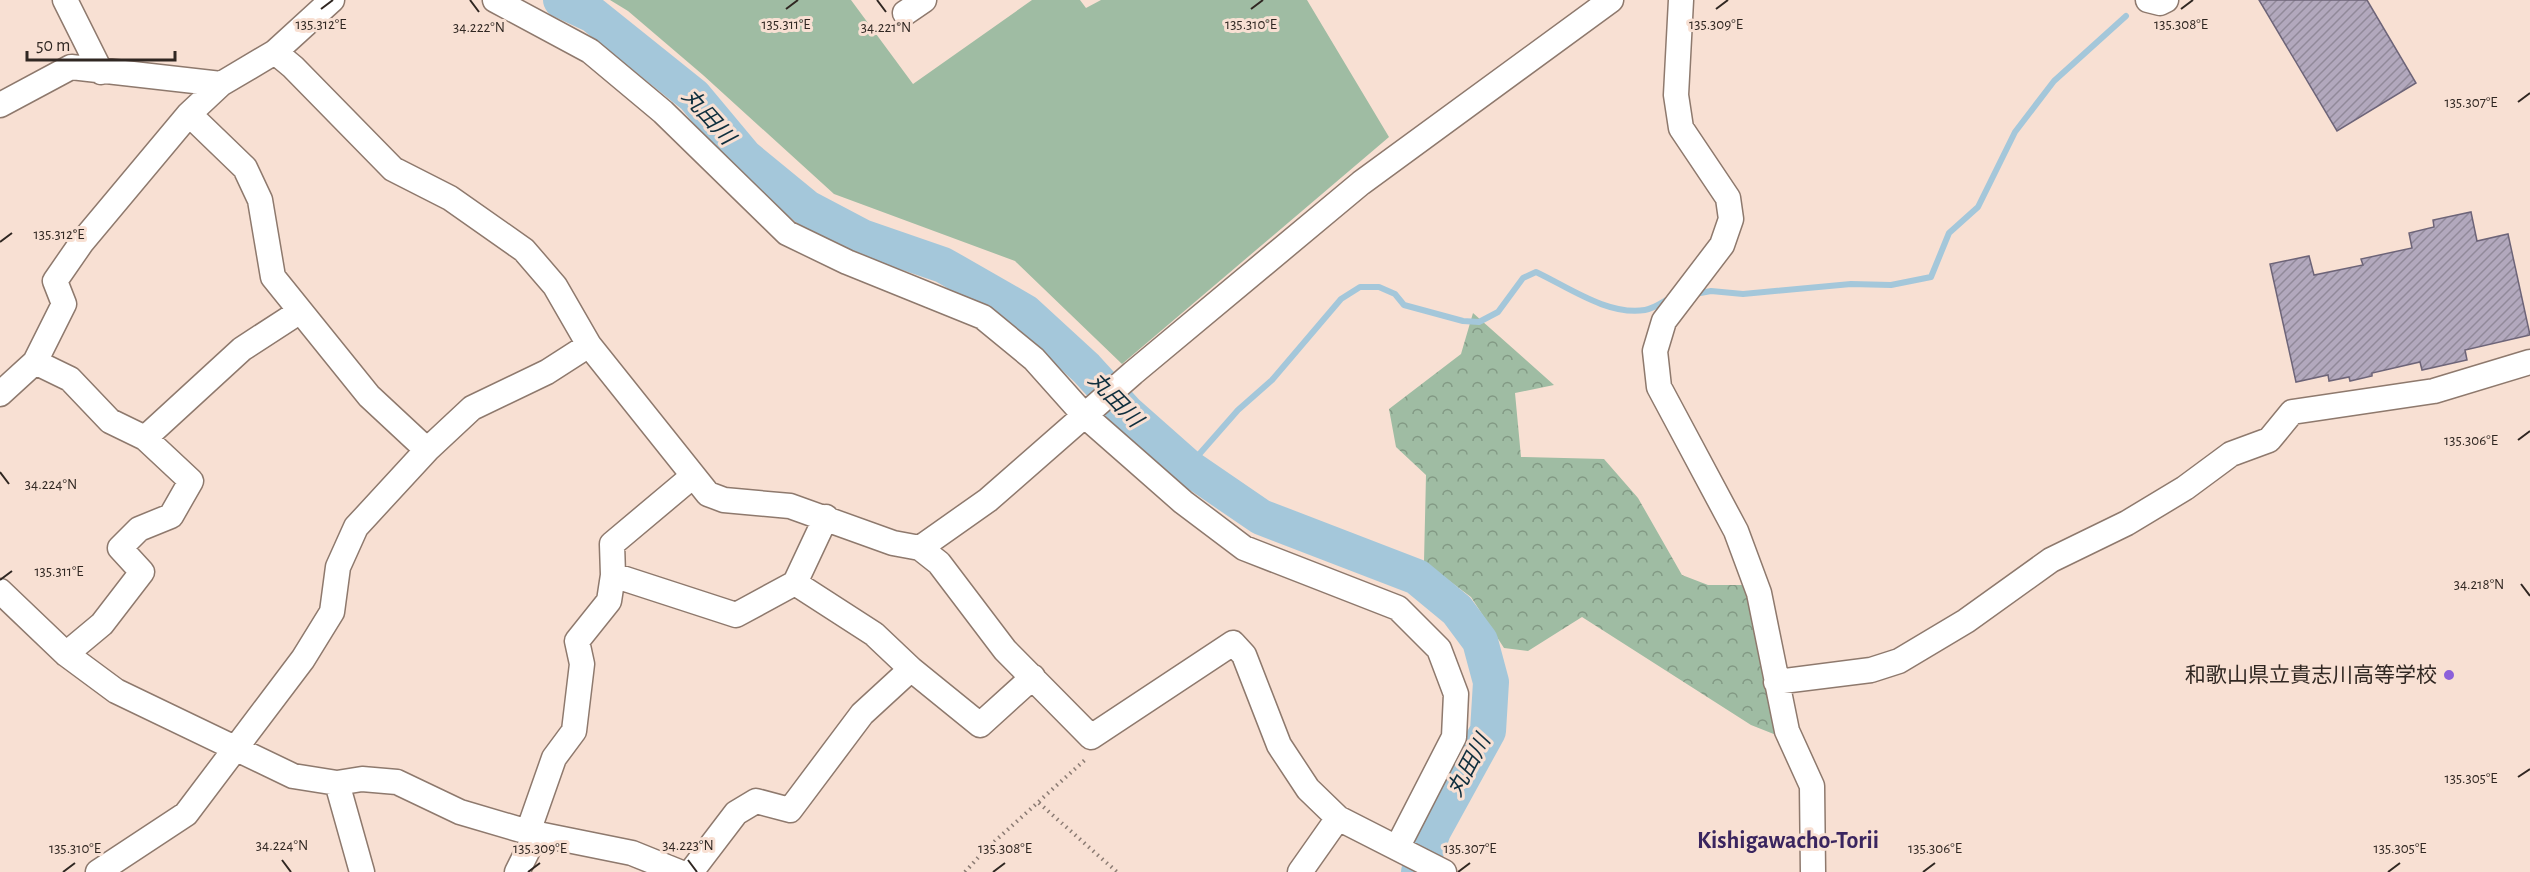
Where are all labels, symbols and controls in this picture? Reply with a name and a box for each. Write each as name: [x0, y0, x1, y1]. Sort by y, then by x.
text: 135.312°E: [296, 17, 346, 32]
text: 135.311°E: [761, 17, 811, 32]
text: 135.310°E: [1225, 17, 1277, 32]
text: 135.309°E: [1689, 17, 1743, 32]
text: 135.308°E: [2154, 17, 2208, 32]
text: 34.222°N: [453, 20, 505, 35]
text: 34.221°N: [861, 20, 911, 35]
scale bar: [27, 24, 176, 62]
text: 50 m: [36, 37, 70, 55]
water label: 丸田川: [678, 84, 741, 150]
text: 135.307°E: [2444, 95, 2498, 110]
text: 135.312°E: [34, 227, 84, 242]
water label: 丸田川: [1084, 368, 1148, 433]
text: 135.306°E: [2444, 433, 2498, 448]
text: 34.224°N: [25, 477, 77, 492]
text: 135.311°E: [34, 564, 84, 579]
text: 34.218°N: [2454, 577, 2504, 592]
place label: 和歌山県立貴志川高等学校: [2185, 664, 2437, 686]
marker: 和歌山県立貴志川高等学校: [2442, 668, 2456, 682]
water label: 丸田川: [1443, 729, 1495, 800]
text: 135.305°E: [2444, 771, 2498, 786]
district label: Kishigawacho-Torii: [1697, 829, 1879, 853]
text: 34.224°N: [256, 838, 308, 853]
text: 34.223°N: [662, 838, 714, 853]
text: 135.310°E: [49, 841, 101, 856]
text: 135.309°E: [513, 841, 567, 856]
text: 135.308°E: [978, 841, 1032, 856]
text: 135.307°E: [1443, 841, 1497, 856]
text: 135.306°E: [1908, 841, 1962, 856]
text: 135.305°E: [2373, 841, 2427, 856]

